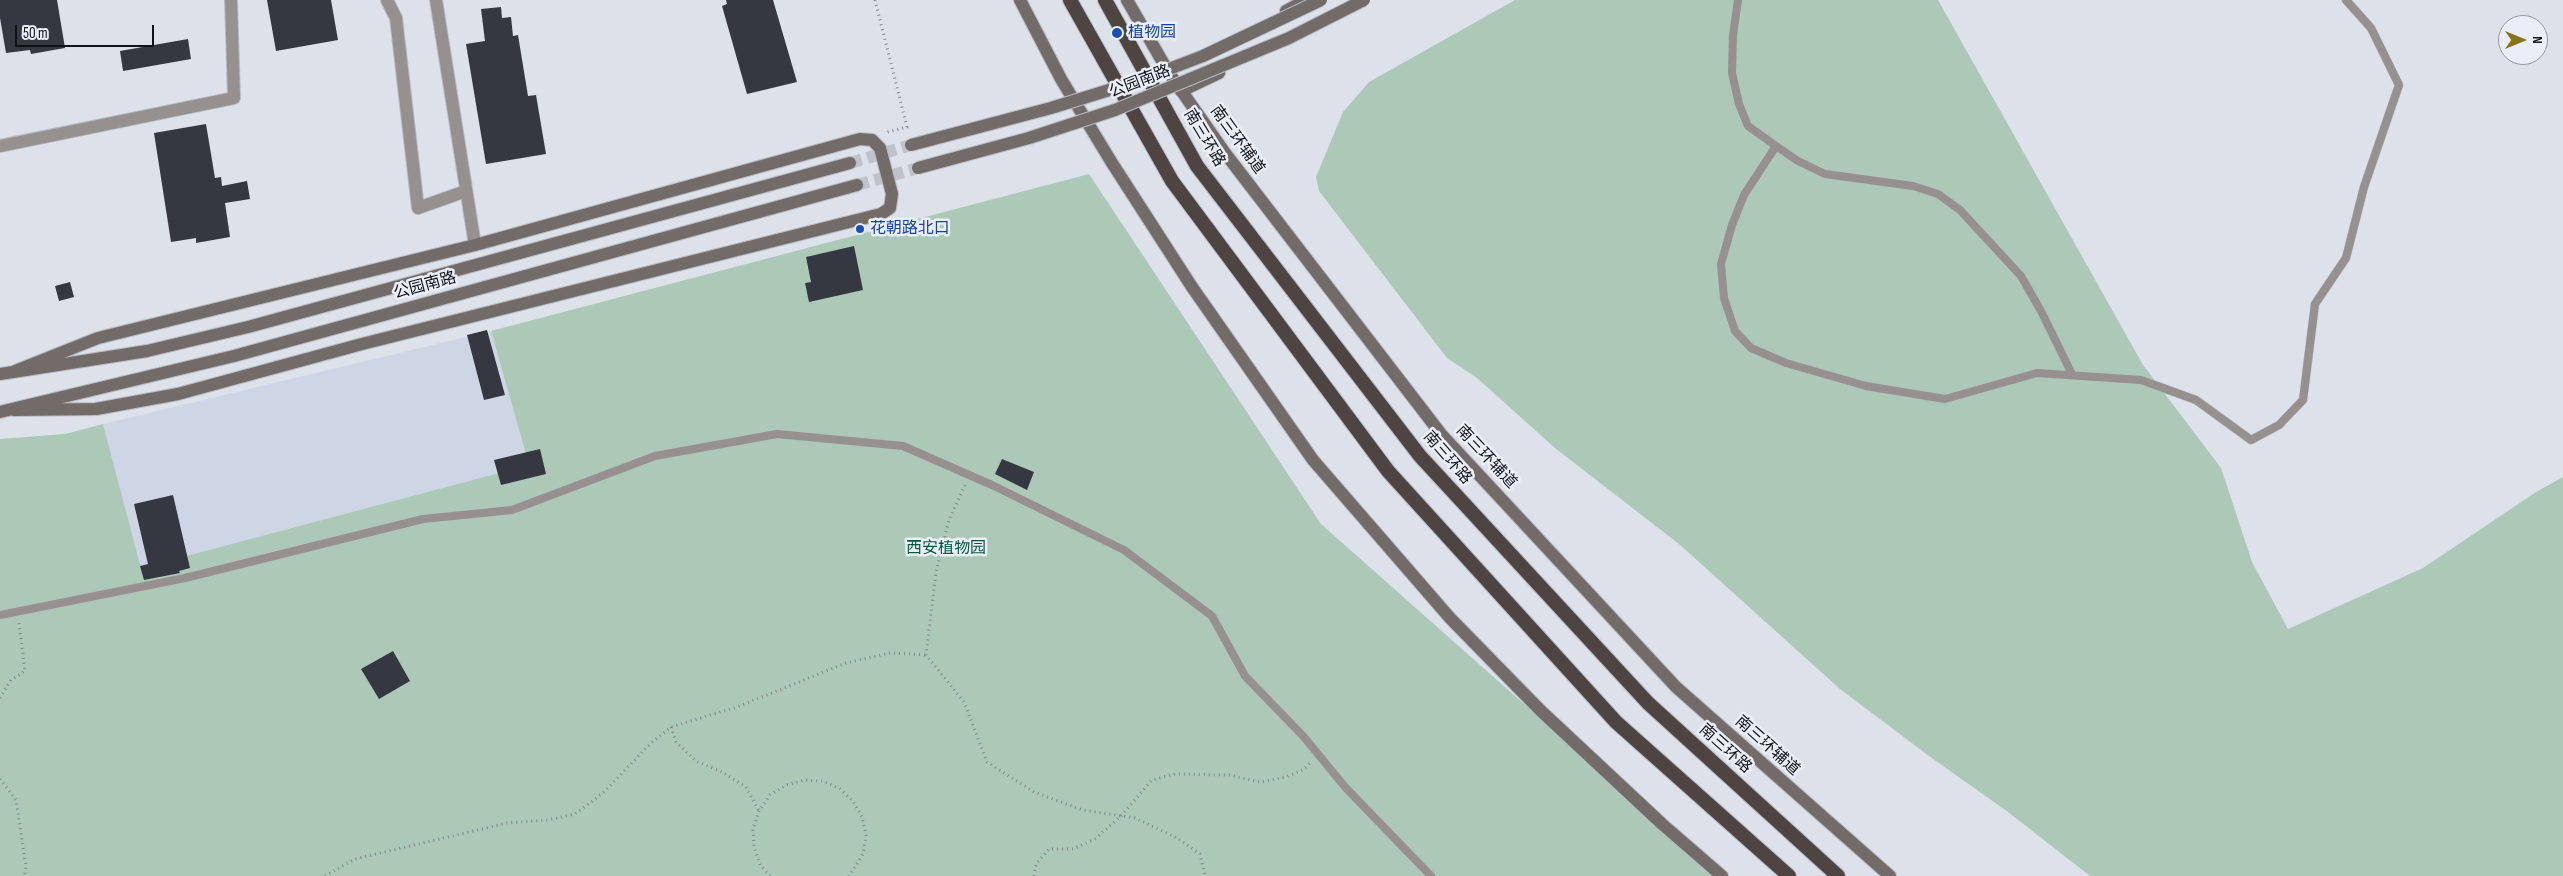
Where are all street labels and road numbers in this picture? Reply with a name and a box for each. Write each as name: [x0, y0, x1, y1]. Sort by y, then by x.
street label: 公园南路: [1107, 62, 1173, 102]
street label: 南三环辅道: [1206, 102, 1268, 178]
street label: 南三环路: [1179, 106, 1229, 170]
street label: 公园南路: [392, 268, 458, 304]
street label: 南三环辅道: [1452, 421, 1520, 493]
street label: 南三环路: [1419, 428, 1475, 488]
street label: 南三环辅道: [1731, 712, 1803, 780]
street label: 南三环路: [1695, 720, 1755, 778]

